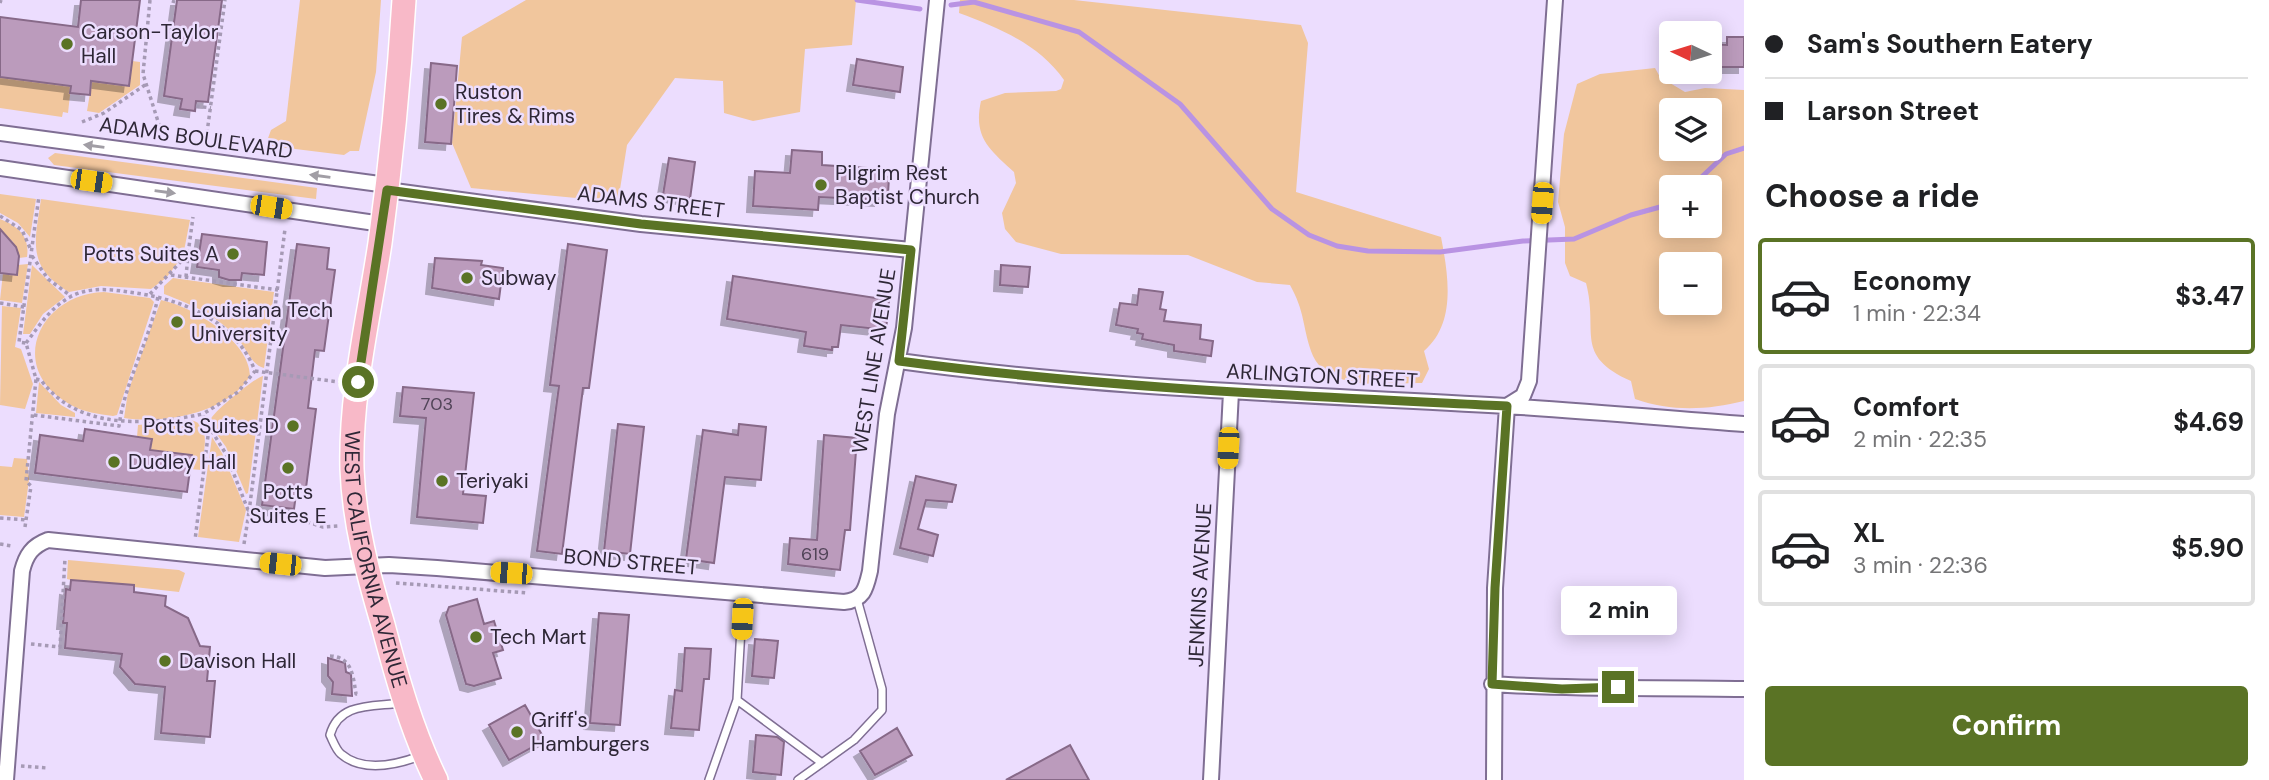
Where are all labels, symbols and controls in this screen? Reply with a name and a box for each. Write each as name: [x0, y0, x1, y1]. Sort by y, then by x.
place label: Carson-Taylor Hall: [81, 18, 219, 70]
north arrow: [1659, 21, 1722, 84]
map controls: [1659, 21, 1722, 315]
text: Sam's Southern Eatery: [1807, 27, 2093, 61]
marker: Carson-Taylor Hall: [59, 36, 75, 52]
place label: Ruston Tires & Rims: [455, 78, 575, 130]
text: Larson Street: [1807, 94, 1979, 128]
marker: Ruston Tires & Rims: [433, 96, 449, 112]
button: layers: [1659, 98, 1722, 161]
street label: ADAMS BOULEVARD: [97, 111, 295, 165]
one-way arrow: [83, 141, 105, 152]
place label: Pilgrim Rest Baptist Church: [835, 159, 980, 211]
car: [69, 168, 114, 194]
one-way arrow: [308, 170, 330, 181]
button: +: [1659, 175, 1722, 238]
text: Choose a ride: [1765, 175, 1980, 217]
marker: Pilgrim Rest Baptist Church: [813, 177, 829, 193]
street label: ADAMS STREET: [576, 179, 727, 225]
car: [1531, 181, 1554, 225]
one-way arrow: [154, 186, 176, 197]
car: [249, 193, 294, 221]
place label: Potts Suites A: [84, 240, 219, 268]
marker: Potts Suites A: [225, 246, 241, 262]
button: −: [1659, 252, 1722, 315]
place label: Subway: [481, 264, 557, 292]
text: Economy: [1853, 264, 1971, 298]
icon: car: [1769, 265, 1832, 328]
street label: WEST LINE AVENUE: [846, 266, 902, 456]
marker: Subway: [459, 270, 475, 286]
text: $3.47: [2175, 279, 2244, 313]
place label: Louisiana Tech University: [191, 296, 333, 348]
text: 1 min · 22:34: [1853, 298, 1981, 328]
marker: Louisiana Tech University: [169, 314, 185, 330]
street label: ARLINGTON STREET: [1226, 357, 1419, 395]
route start: [342, 366, 374, 398]
text: Comfort: [1853, 390, 1959, 424]
icon: car: [1769, 391, 1832, 454]
house number: 703: [421, 392, 453, 416]
text: $4.69: [2173, 405, 2244, 439]
place label: Potts Suites D: [143, 412, 279, 440]
marker: Potts Suites D: [285, 418, 301, 434]
text: 2 min · 22:35: [1853, 424, 1987, 454]
car: [1217, 426, 1240, 470]
street label: WEST CALIFORNIA AVENUE: [338, 430, 414, 691]
place label: Dudley Hall: [128, 448, 236, 476]
marker: Dudley Hall: [106, 454, 122, 470]
marker: Potts Suites E: [280, 460, 296, 476]
place label: Teriyaki: [456, 467, 529, 495]
marker: Teriyaki: [434, 473, 450, 489]
place label: Potts Suites E: [249, 478, 327, 530]
street label: JENKINS AVENUE: [1182, 502, 1218, 668]
text: XL: [1853, 516, 1885, 550]
icon: car: [1769, 517, 1832, 580]
text: $5.90: [2172, 531, 2244, 565]
street label: BOND STREET: [563, 542, 700, 582]
house number: 619: [801, 542, 829, 566]
text: 3 min · 22:36: [1853, 550, 1988, 580]
car: [259, 551, 302, 577]
car: [490, 561, 533, 585]
callout: 2 min: [1560, 586, 1676, 634]
text: 2 min: [1589, 595, 1649, 625]
car: [731, 597, 754, 641]
place label: Tech Mart: [490, 623, 587, 651]
marker: Tech Mart: [468, 629, 484, 645]
place label: Davison Hall: [179, 647, 296, 675]
marker: Davison Hall: [157, 653, 173, 669]
route end: [1602, 671, 1634, 703]
button: Confirm: [1765, 686, 2248, 766]
place label: Griff's Hamburgers: [531, 706, 650, 758]
marker: Griff's Hamburgers: [509, 724, 525, 740]

